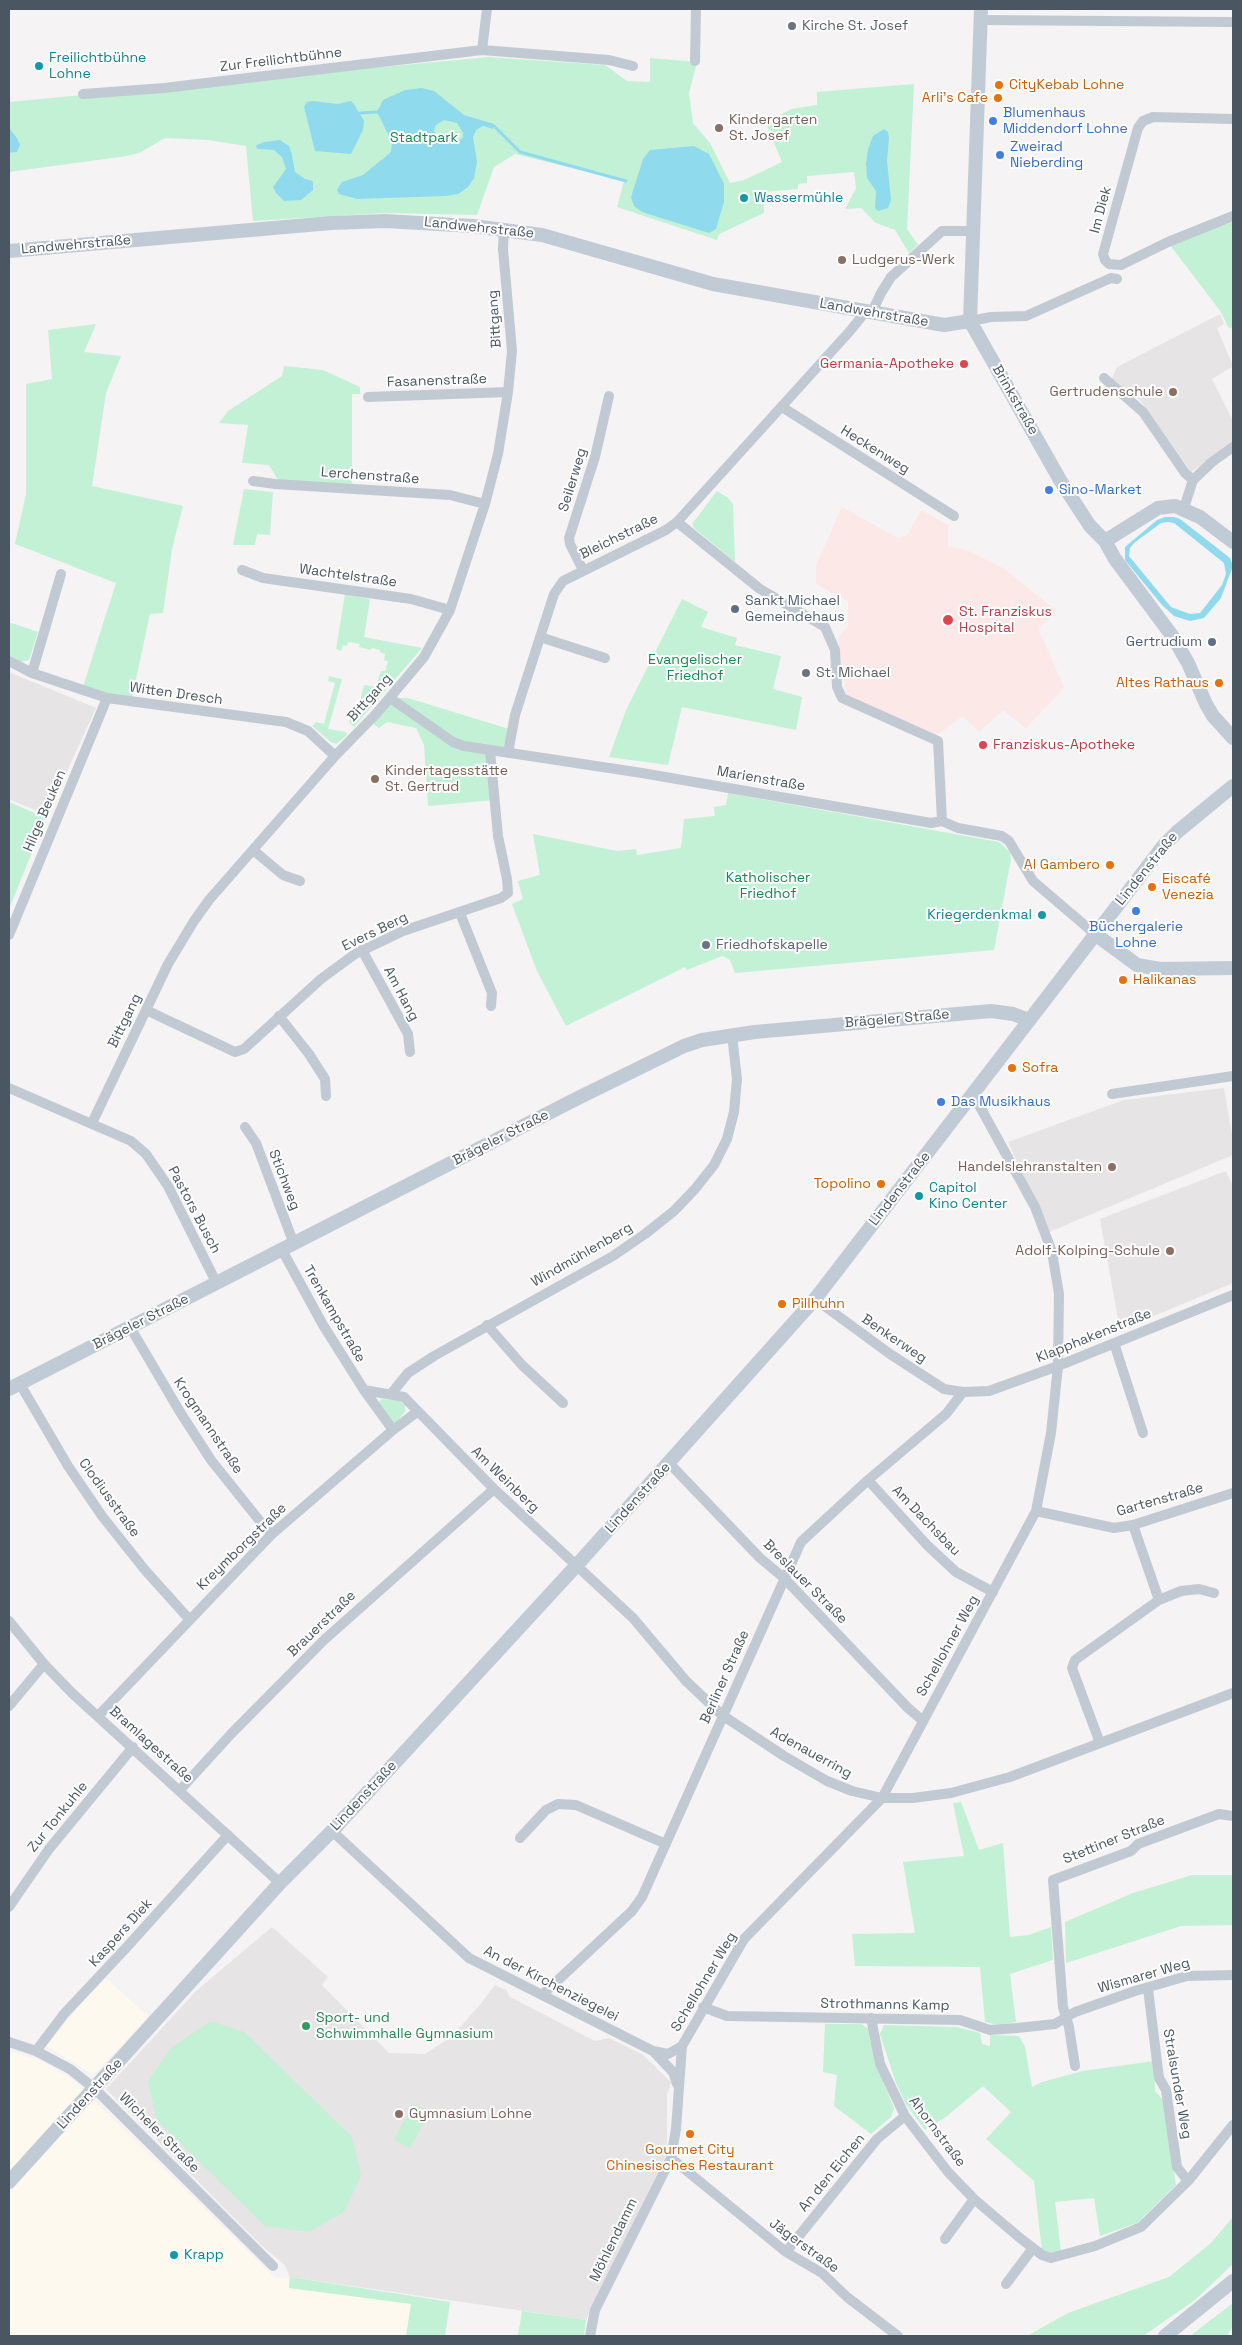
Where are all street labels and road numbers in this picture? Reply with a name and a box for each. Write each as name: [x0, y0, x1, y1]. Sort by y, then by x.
street label: Zur Freilichtbühne: [219, 44, 343, 76]
street label: Im Diek: [1087, 185, 1115, 235]
street label: Landwehrstraße: [423, 214, 535, 242]
street label: Landwehrstraße: [20, 232, 132, 258]
street label: Bittgang: [485, 289, 505, 349]
street label: Landwehrstraße: [818, 295, 930, 331]
street label: Brinkstraße: [988, 362, 1042, 438]
street label: Fasanenstraße: [387, 371, 487, 391]
street label: Heckenweg: [837, 422, 913, 478]
street label: Seilerweg: [555, 446, 591, 514]
street label: Lerchenstraße: [320, 464, 420, 488]
street label: Bleichstraße: [577, 511, 661, 563]
street label: Wachtelstraße: [298, 561, 398, 591]
street label: Bittgang: [344, 671, 396, 725]
street label: Witten Dresch: [128, 679, 224, 709]
street label: Marienstraße: [715, 763, 807, 795]
street label: Hilge Beuken: [20, 768, 70, 854]
street label: Lindenstraße: [1112, 829, 1182, 909]
street label: Evers Berg: [339, 909, 411, 955]
street label: Am Hang: [380, 964, 422, 1024]
street label: Bittgang: [105, 991, 145, 1051]
street label: Brägeler Straße: [844, 1006, 950, 1032]
street label: Brägeler Straße: [450, 1107, 552, 1169]
street label: Stichweg: [265, 1147, 303, 1213]
street label: Lindenstraße: [866, 1149, 934, 1229]
street label: Pastors Busch: [164, 1163, 224, 1257]
street label: Windmühlenberg: [528, 1219, 636, 1291]
street label: Trenkampstraße: [299, 1262, 369, 1366]
street label: Brägeler Straße: [90, 1291, 192, 1353]
street label: Klapphakenstraße: [1034, 1305, 1154, 1367]
street label: Benkerweg: [858, 1311, 930, 1367]
street label: Krogmannstraße: [170, 1375, 246, 1477]
street label: Am Weinberg: [467, 1443, 543, 1517]
street label: Clodiusstraße: [75, 1455, 143, 1541]
street label: Lindenstraße: [602, 1459, 674, 1537]
street label: Gartenstraße: [1115, 1480, 1205, 1520]
street label: Am Dachsbau: [888, 1482, 964, 1560]
street label: Kreymborgstraße: [194, 1500, 290, 1594]
street label: Breslauer Straße: [759, 1536, 851, 1628]
street label: Brauerstraße: [285, 1587, 359, 1661]
street label: Schellohner Weg: [913, 1593, 983, 1699]
street label: Berliner Straße: [697, 1628, 753, 1726]
street label: Bramlagestraße: [106, 1703, 196, 1787]
street label: Adenauerring: [767, 1724, 855, 1782]
street label: Lindenstraße: [327, 1758, 401, 1834]
street label: Zur Tonkuhle: [24, 1778, 92, 1856]
street label: Stettiner Straße: [1061, 1812, 1167, 1868]
street label: Kaspers Diek: [86, 1895, 156, 1971]
street label: Schellohner Weg: [668, 1929, 740, 2035]
street label: An der Kirchenziegelei: [481, 1943, 621, 2025]
street label: Wismarer Weg: [1096, 1955, 1192, 1997]
street label: Strothmanns Kamp: [820, 1995, 950, 2015]
street label: Stralsunder Weg: [1159, 2028, 1195, 2140]
street label: Lindenstraße: [54, 2055, 126, 2133]
street label: Wicheler Straße: [115, 2089, 203, 2177]
street label: Ahornstraße: [905, 2094, 969, 2170]
street label: An den Eichen: [795, 2131, 869, 2215]
street label: Möhlendamm: [587, 2196, 641, 2284]
street label: Jägerstraße: [766, 2215, 842, 2277]

